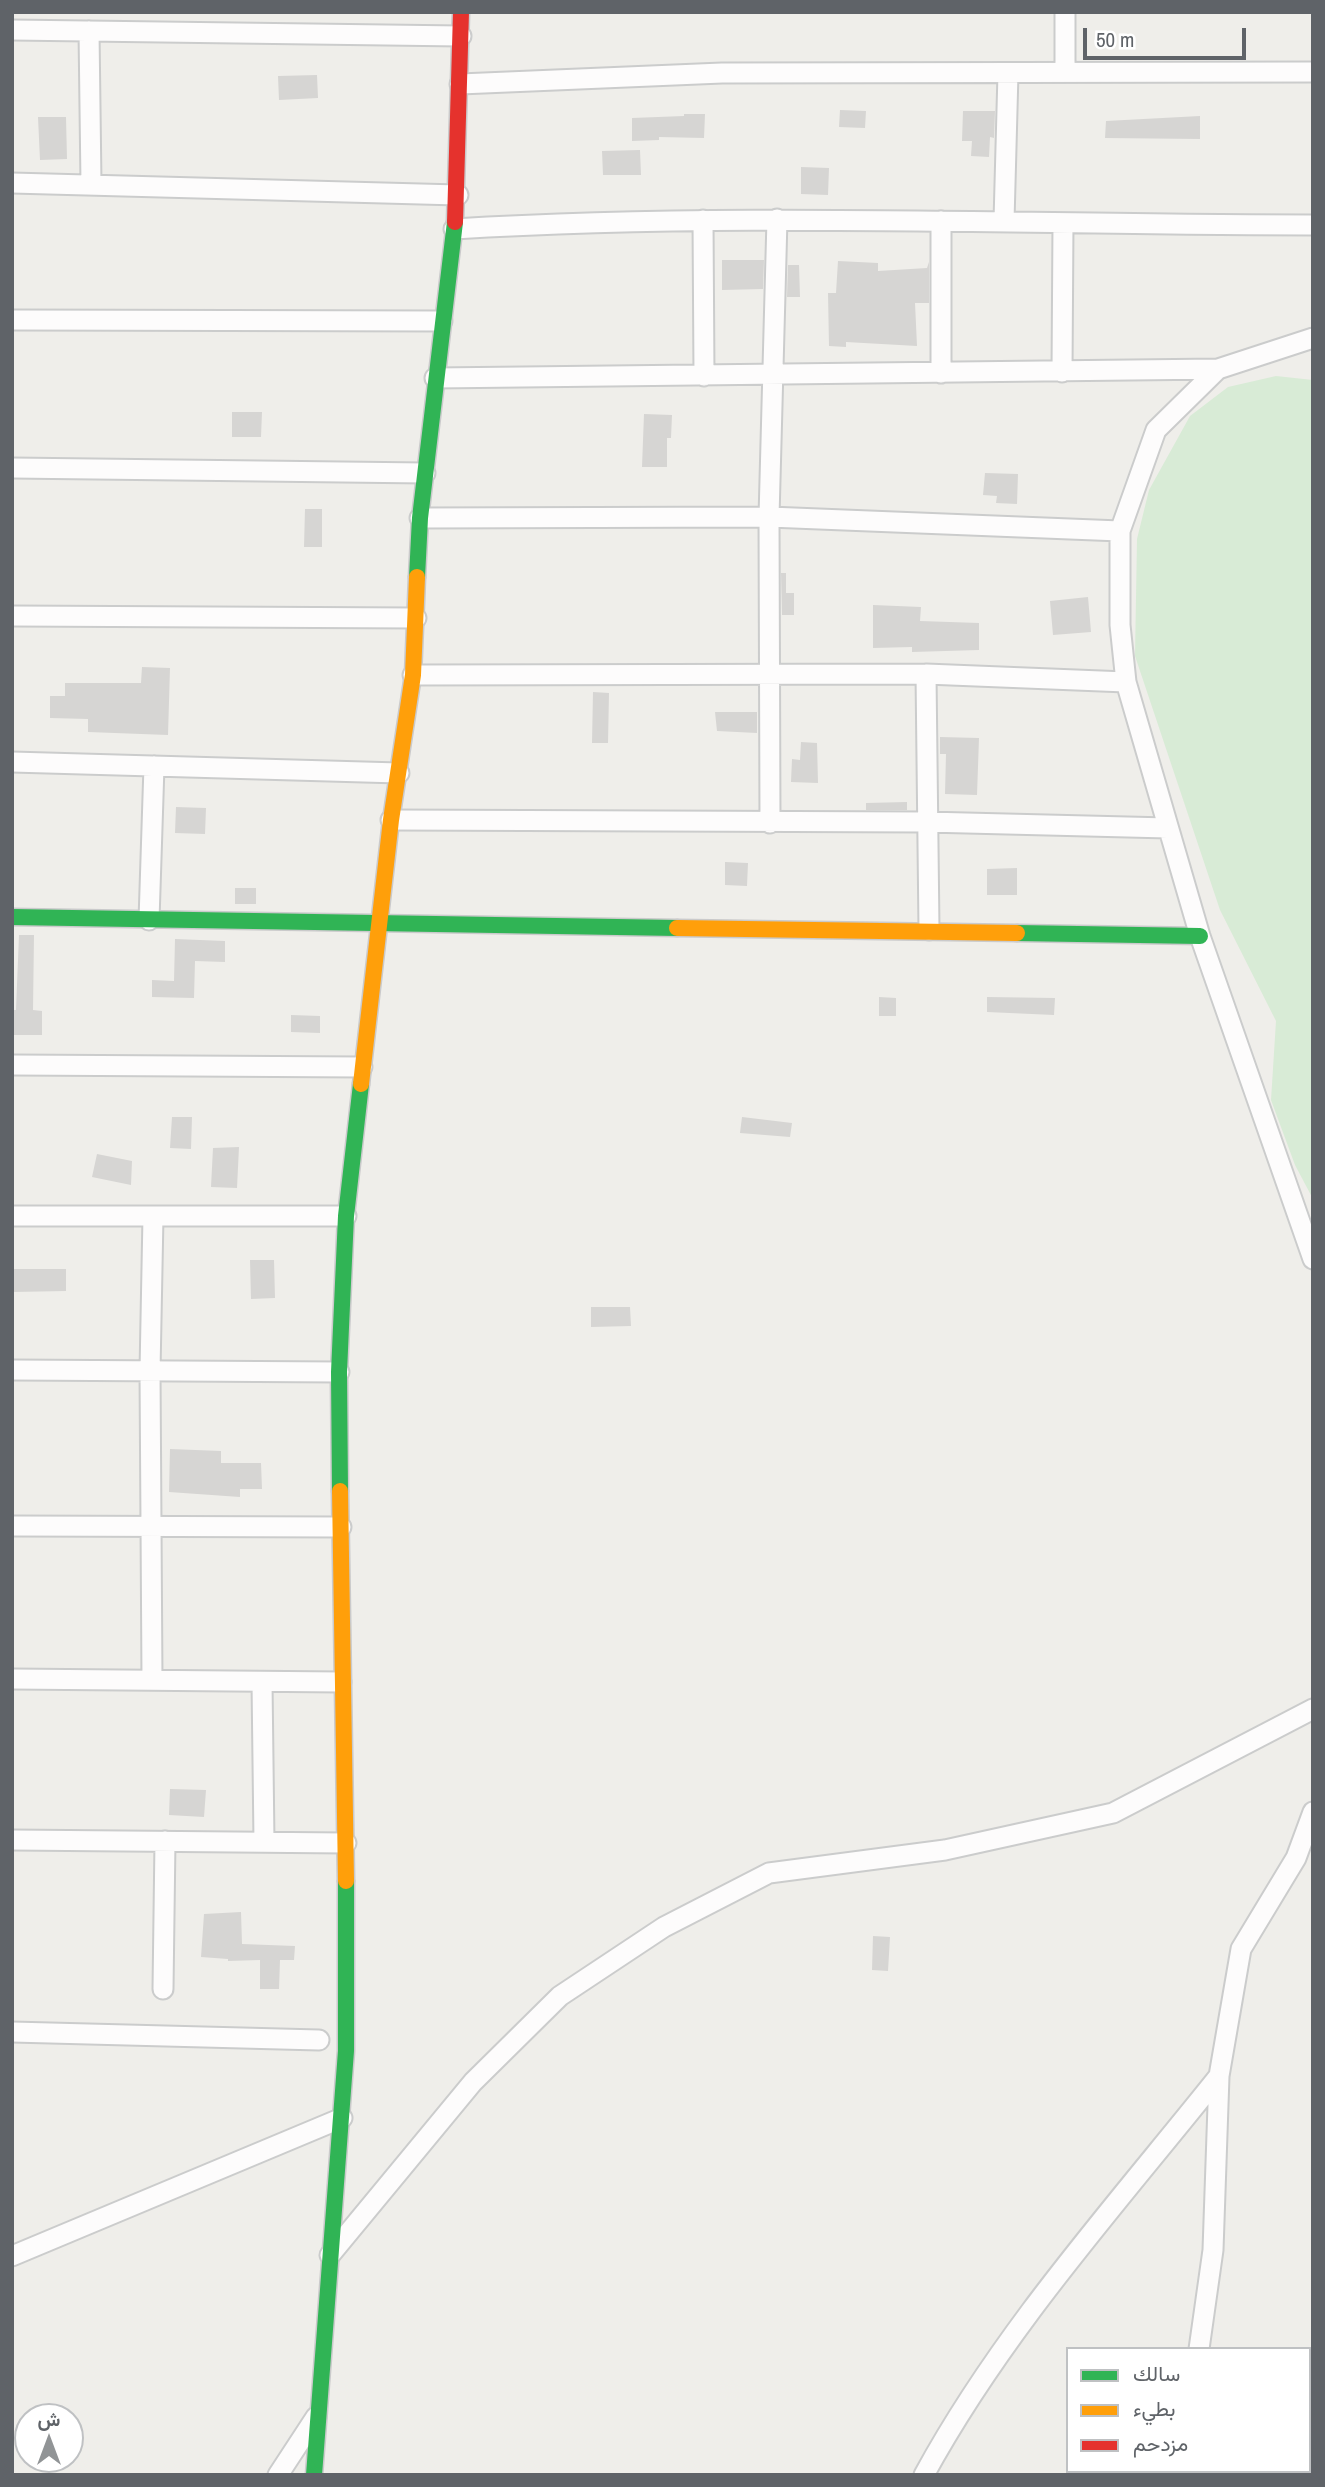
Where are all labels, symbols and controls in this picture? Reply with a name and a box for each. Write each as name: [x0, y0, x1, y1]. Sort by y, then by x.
scale bar: [1087, 14, 1250, 58]
text: 50 m: [1096, 25, 1134, 54]
legend: [1066, 2347, 1311, 2473]
text: سالك: [1133, 2359, 1180, 2388]
text: بطيء: [1133, 2394, 1176, 2423]
north arrow: [14, 2403, 84, 2473]
text: ش: [38, 2406, 60, 2432]
text: مزدحم: [1133, 2429, 1188, 2458]

